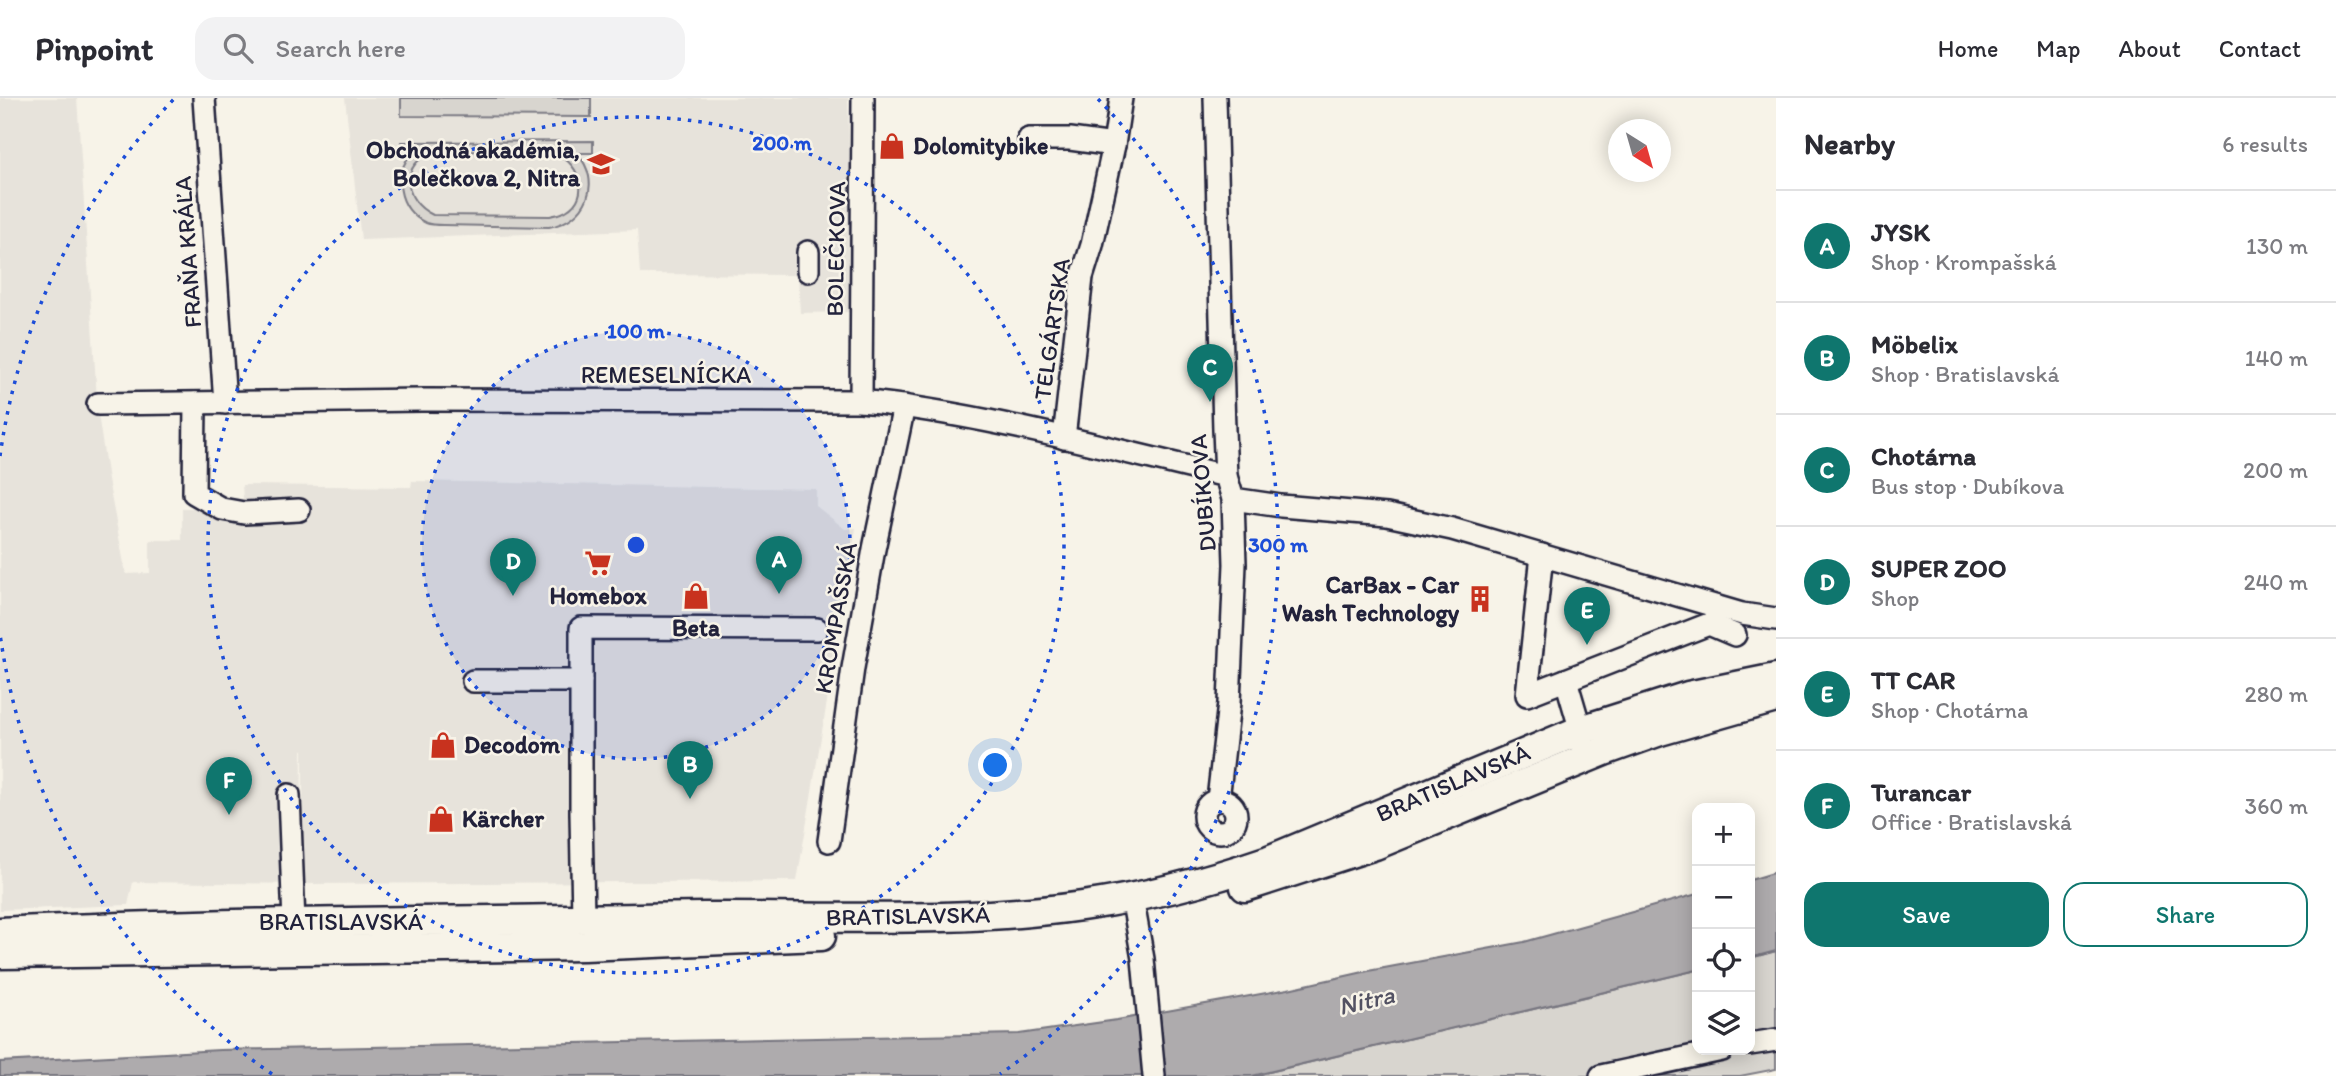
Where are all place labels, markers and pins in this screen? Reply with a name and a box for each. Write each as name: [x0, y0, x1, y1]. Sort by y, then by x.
shop icon: Dolomitybike: [877, 131, 907, 161]
place label: Dolomitybike: [913, 131, 1048, 161]
place label: Obchodná akadémia, Bolečkova 2, Nitra: [366, 135, 581, 192]
school or university icon: Obchodná akadémia, Bolečkova 2, Nitra: [586, 149, 616, 179]
pin: C: [1187, 344, 1233, 402]
centre of rings: [624, 533, 648, 557]
pin: A: [756, 536, 802, 594]
pin: D: [490, 538, 536, 596]
supermarket icon: Homebox: [583, 548, 613, 578]
place label: CarBax - Car Wash Technology: [1282, 570, 1460, 628]
place label: Homebox: [549, 581, 648, 610]
shop icon: Beta: [681, 581, 711, 611]
building icon: CarBax - Car Wash Technology: [1465, 584, 1495, 614]
pin: E: [1564, 587, 1610, 645]
place label: Beta: [672, 613, 720, 642]
shop icon: Decodom: [428, 730, 458, 760]
place label: Decodom: [464, 730, 561, 759]
pin: B: [667, 741, 713, 799]
pin: F: [206, 757, 252, 815]
shop icon: Kärcher: [426, 804, 456, 834]
place label: Kärcher: [462, 804, 545, 833]

